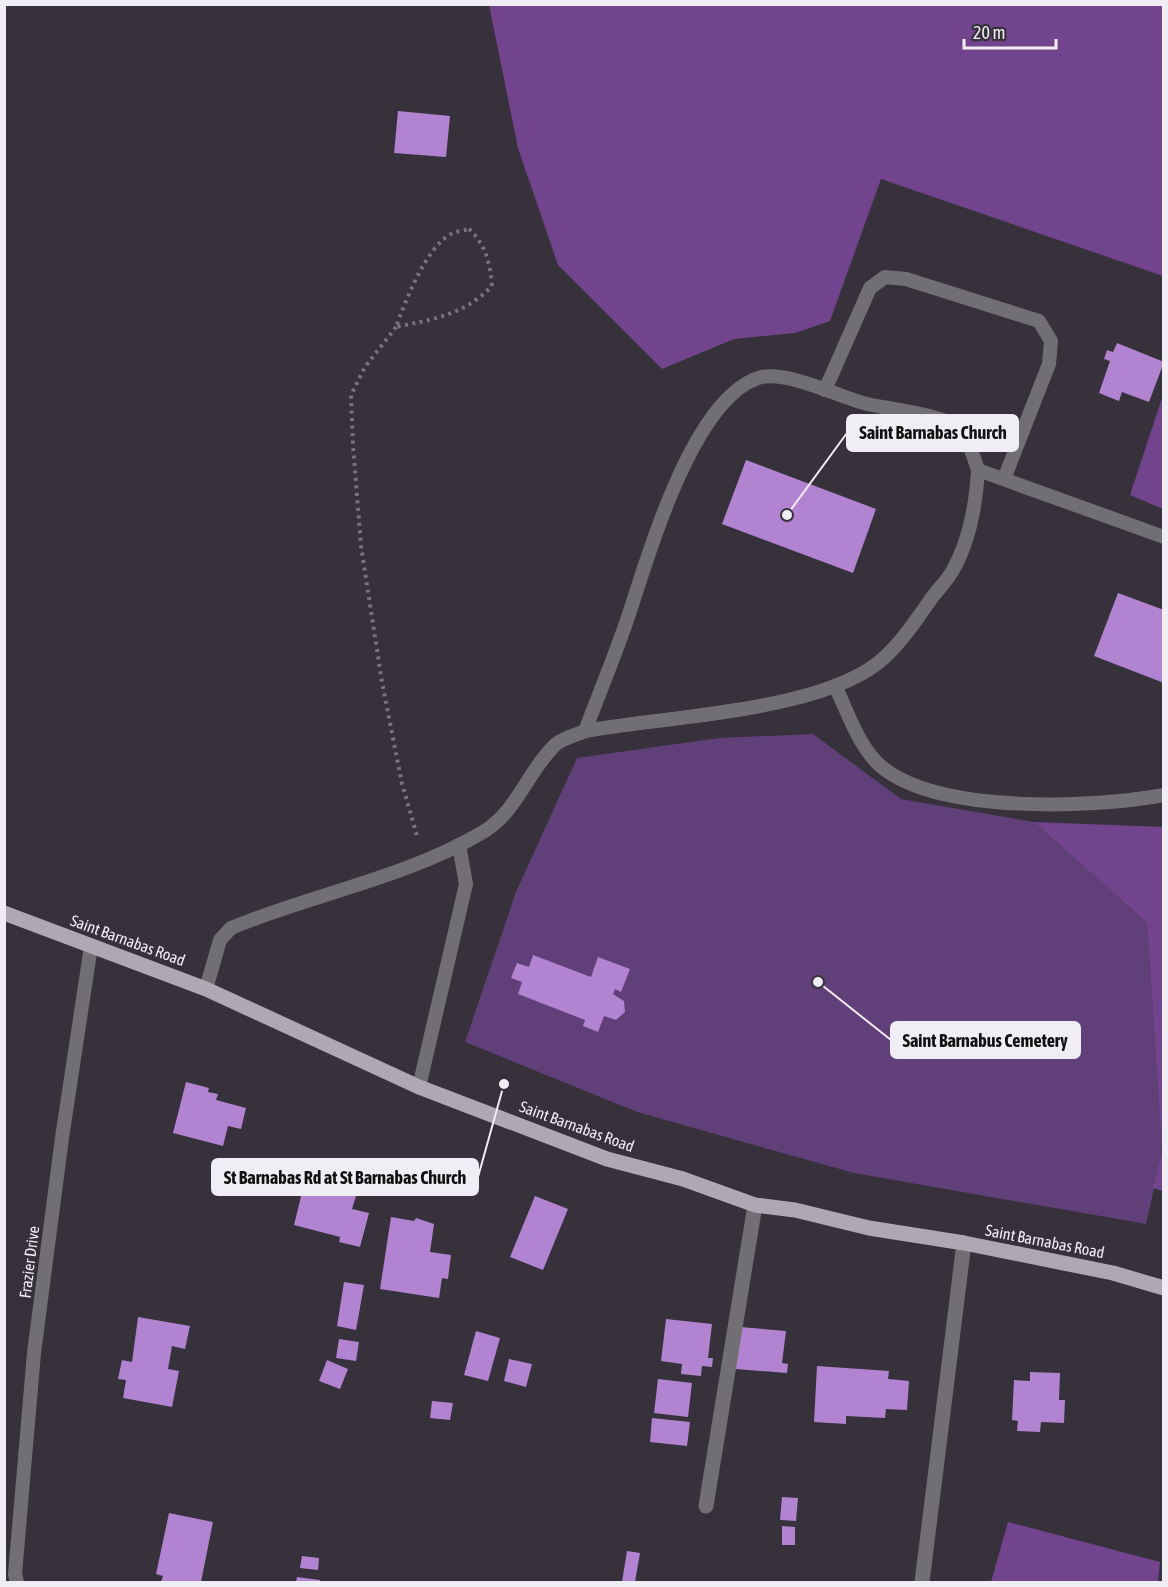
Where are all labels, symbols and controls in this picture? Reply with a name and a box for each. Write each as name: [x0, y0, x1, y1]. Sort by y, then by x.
scale bar: [964, 12, 1056, 50]
text: 20 m: [973, 22, 1005, 43]
callout: Saint Barnabas Church: [847, 415, 1018, 451]
text: Saint Barnabas Church: [859, 422, 1007, 443]
street label: Saint Barnabas Road: [68, 911, 188, 969]
callout: Saint Barnabus Cemetery: [891, 1022, 1080, 1058]
text: Saint Barnabus Cemetery: [902, 1030, 1068, 1051]
street label: Saint Barnabas Road: [517, 1097, 637, 1155]
callout: St Barnabas Rd at St Barnabas Church: [212, 1159, 478, 1195]
text: St Barnabas Rd at St Barnabas Church: [224, 1167, 467, 1188]
street label: Saint Barnabas Road: [984, 1221, 1106, 1261]
street label: Frazier Drive: [16, 1225, 42, 1299]

